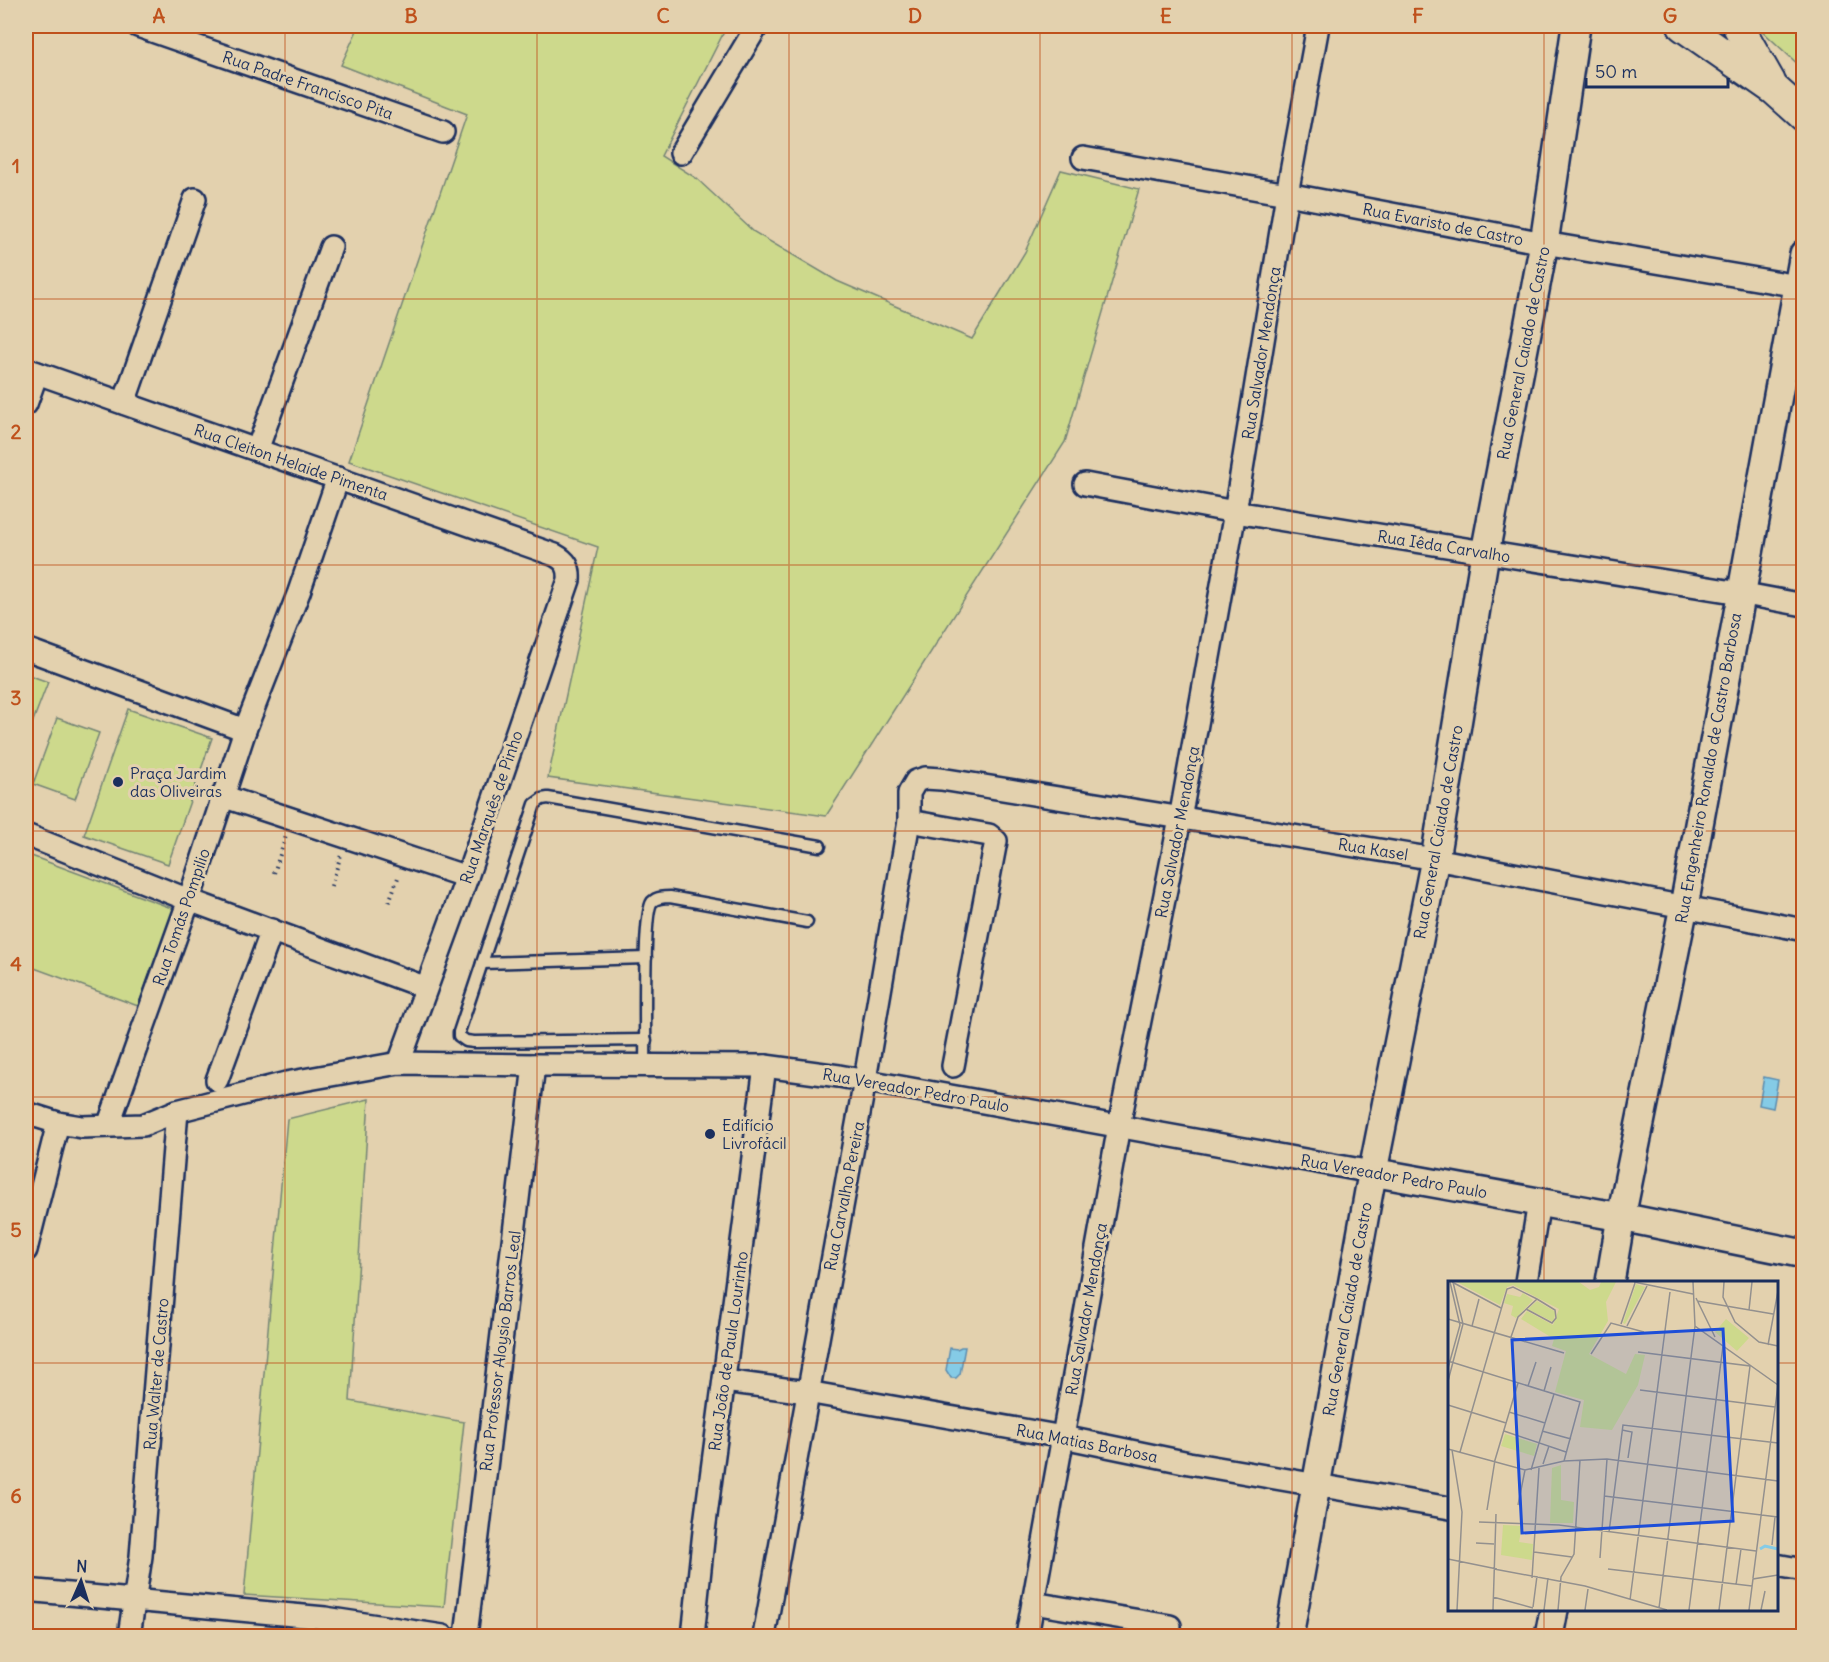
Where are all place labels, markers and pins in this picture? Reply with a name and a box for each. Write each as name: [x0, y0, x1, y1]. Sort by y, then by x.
place label: Praça Jardim das Oliveiras: [130, 763, 227, 801]
marker: Praça Jardim das Oliveiras: [111, 775, 125, 789]
place label: Edifício Livrofácil: [722, 1115, 787, 1153]
marker: Edifício Livrofácil: [703, 1127, 717, 1141]

